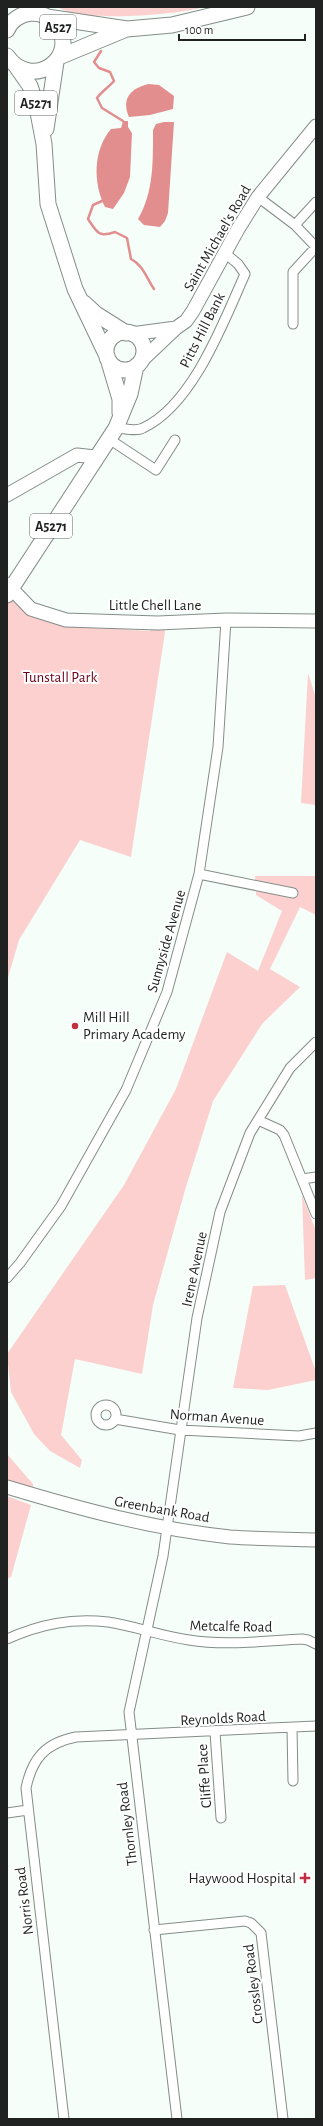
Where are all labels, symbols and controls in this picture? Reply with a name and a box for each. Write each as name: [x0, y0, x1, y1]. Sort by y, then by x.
road number: A527: [40, 15, 76, 39]
scale bar: [179, 16, 305, 42]
text: 100 m: [185, 24, 213, 36]
road number: A5271: [15, 91, 57, 115]
street label: Saint Michael's Road: [181, 183, 254, 294]
street label: Pitts Hill Bank: [177, 290, 228, 370]
road number: A5271: [30, 514, 72, 538]
street label: Little Chell Lane: [109, 598, 201, 613]
park label: Tunstall Park: [23, 670, 97, 685]
street label: Sunnyside Avenue: [145, 888, 188, 994]
place label: Mill Hill Primary Academy: [83, 1010, 186, 1042]
marker: Mill Hill Primary Academy: [70, 1021, 80, 1031]
street label: Irene Avenue: [179, 1230, 210, 1308]
street label: Norman Avenue: [169, 1407, 265, 1428]
street label: Greenbank Road: [113, 1494, 211, 1525]
street label: Metcalfe Road: [189, 1618, 273, 1635]
street label: Reynolds Road: [180, 1709, 266, 1728]
street label: Cliffe Place: [195, 1743, 214, 1809]
street label: Thornley Road: [115, 1781, 140, 1867]
street label: Norris Road: [13, 1866, 36, 1936]
place label: Haywood Hospital: [188, 1871, 296, 1886]
marker: Haywood Hospital: [299, 1872, 311, 1884]
street label: Crossley Road: [241, 1943, 266, 2025]

